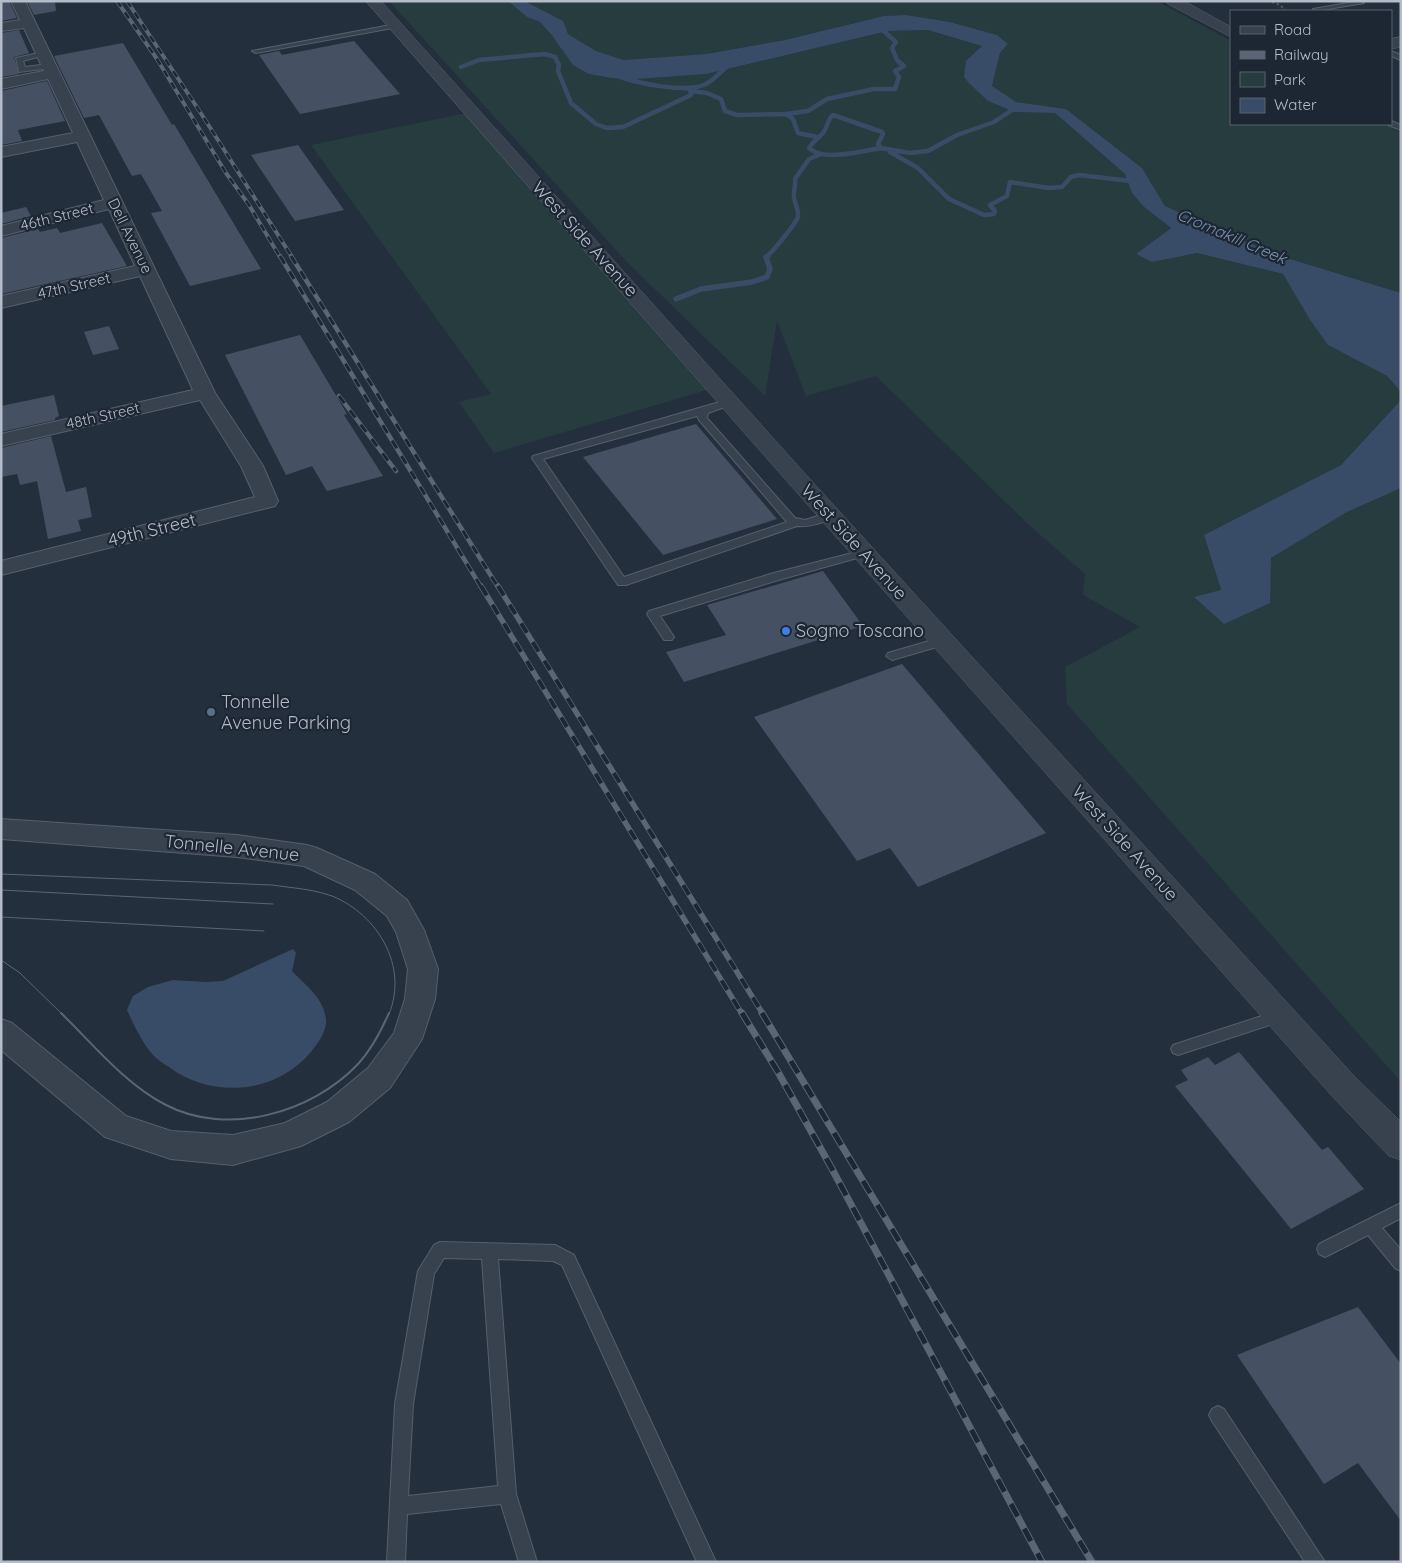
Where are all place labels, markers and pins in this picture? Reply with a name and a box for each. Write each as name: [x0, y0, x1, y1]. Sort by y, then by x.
place label: Sogno Toscano: [796, 619, 924, 642]
marker: Sogno Toscano: [780, 625, 792, 637]
place label: Tonnelle Avenue Parking: [221, 690, 351, 734]
marker: Tonnelle Avenue Parking: [205, 706, 217, 718]

